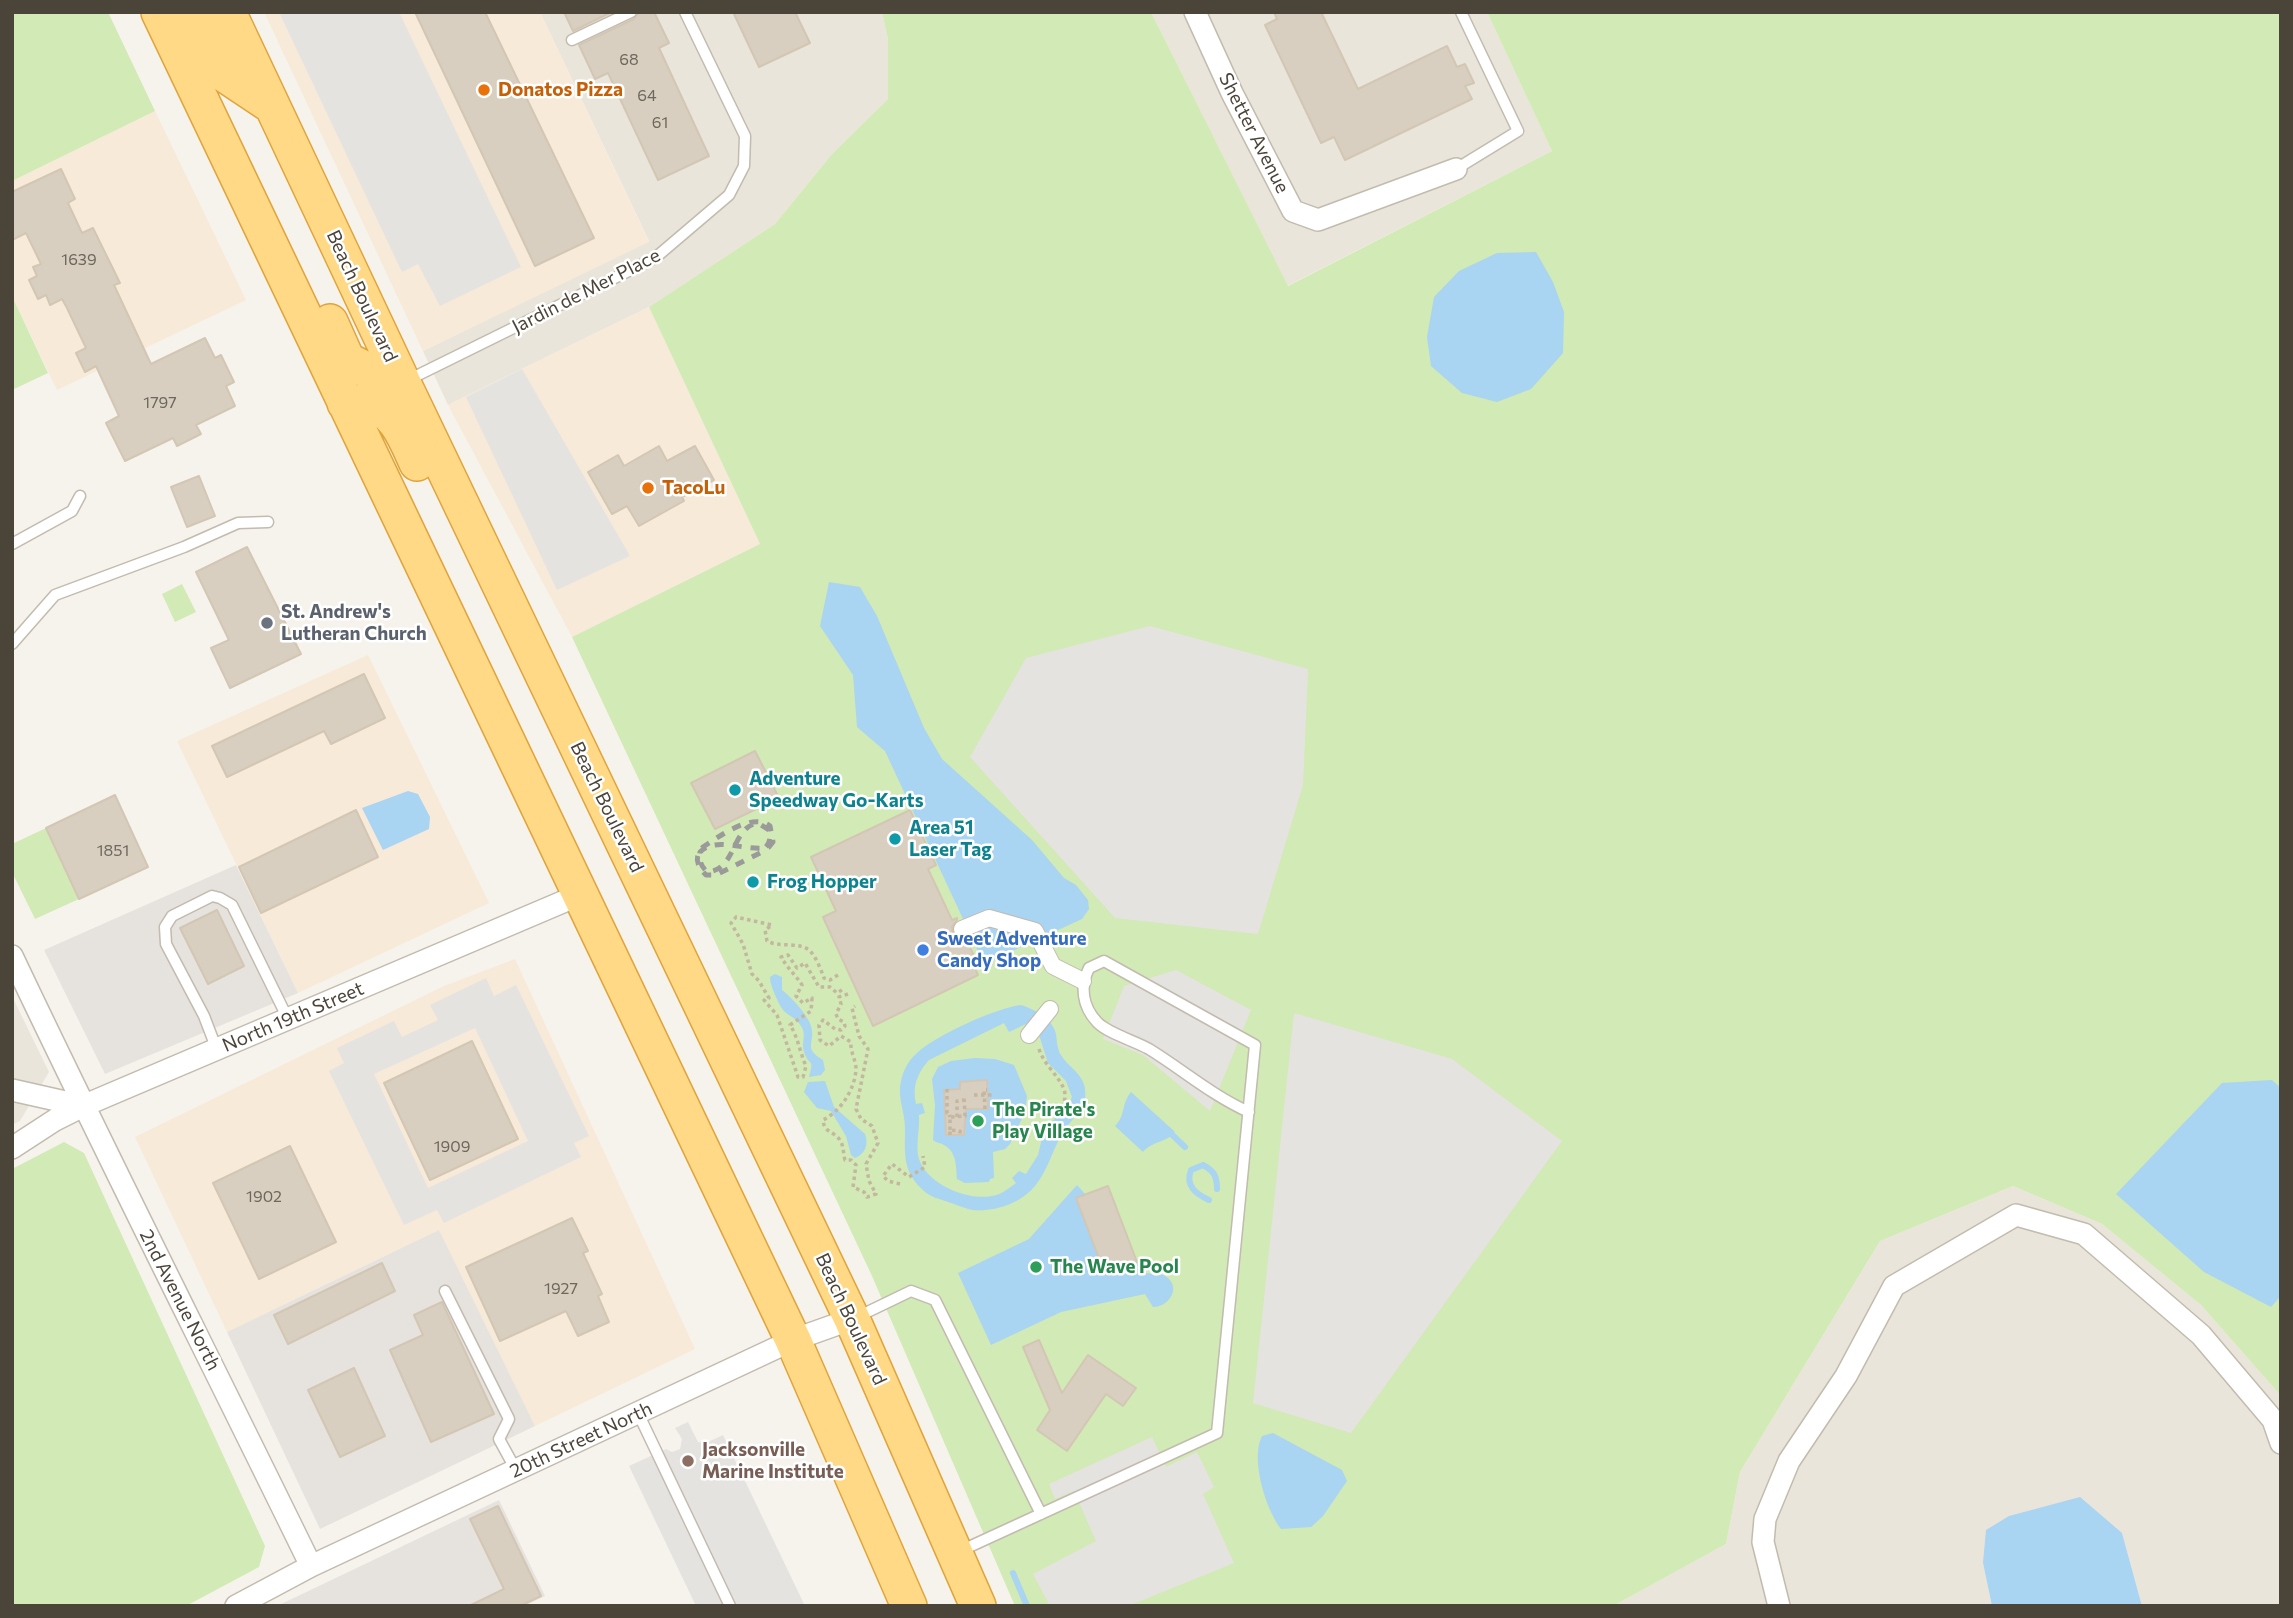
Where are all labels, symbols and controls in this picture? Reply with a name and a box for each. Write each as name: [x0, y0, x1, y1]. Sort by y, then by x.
house number: 68: [619, 50, 639, 70]
street label: Shetter Avenue: [1214, 69, 1294, 197]
place label: Donatos Pizza: [498, 79, 623, 101]
marker: Donatos Pizza: [476, 82, 492, 98]
house number: 64: [637, 86, 657, 106]
house number: 61: [652, 113, 668, 133]
street label: Beach Boulevard: [322, 227, 402, 365]
street label: Jardin de Mer Place: [508, 244, 664, 338]
house number: 1639: [61, 250, 97, 270]
house number: 1797: [143, 393, 177, 413]
place label: TacoLu: [662, 477, 725, 499]
marker: TacoLu: [640, 480, 656, 496]
place label: St. Andrew's Lutheran Church: [281, 601, 427, 645]
marker: St. Andrew's Lutheran Church: [259, 615, 275, 631]
street label: Beach Boulevard: [565, 738, 649, 876]
place label: Adventure Speedway Go-Karts: [749, 768, 923, 812]
marker: Adventure Speedway Go-Karts: [727, 782, 743, 798]
place label: Area 51 Laser Tag: [909, 817, 992, 861]
marker: Area 51 Laser Tag: [887, 831, 903, 847]
house number: 1851: [97, 841, 129, 861]
place label: Frog Hopper: [767, 871, 877, 893]
marker: Frog Hopper: [745, 874, 761, 890]
place label: Sweet Adventure Candy Shop: [937, 928, 1087, 972]
marker: Sweet Adventure Candy Shop: [915, 942, 931, 958]
street label: North 19th Street: [219, 977, 367, 1057]
place label: The Pirate's Play Village: [992, 1099, 1095, 1143]
marker: The Pirate's Play Village: [970, 1113, 986, 1129]
house number: 1909: [434, 1137, 470, 1157]
house number: 1902: [246, 1187, 282, 1207]
street label: 2nd Avenue North: [135, 1226, 225, 1374]
street label: Beach Boulevard: [811, 1250, 891, 1388]
place label: The Wave Pool: [1050, 1256, 1179, 1278]
marker: The Wave Pool: [1028, 1259, 1044, 1275]
house number: 1927: [544, 1279, 578, 1299]
street label: 20th Street North: [506, 1397, 656, 1483]
place label: Jacksonville Marine Institute: [702, 1439, 844, 1483]
marker: Jacksonville Marine Institute: [680, 1453, 696, 1469]

